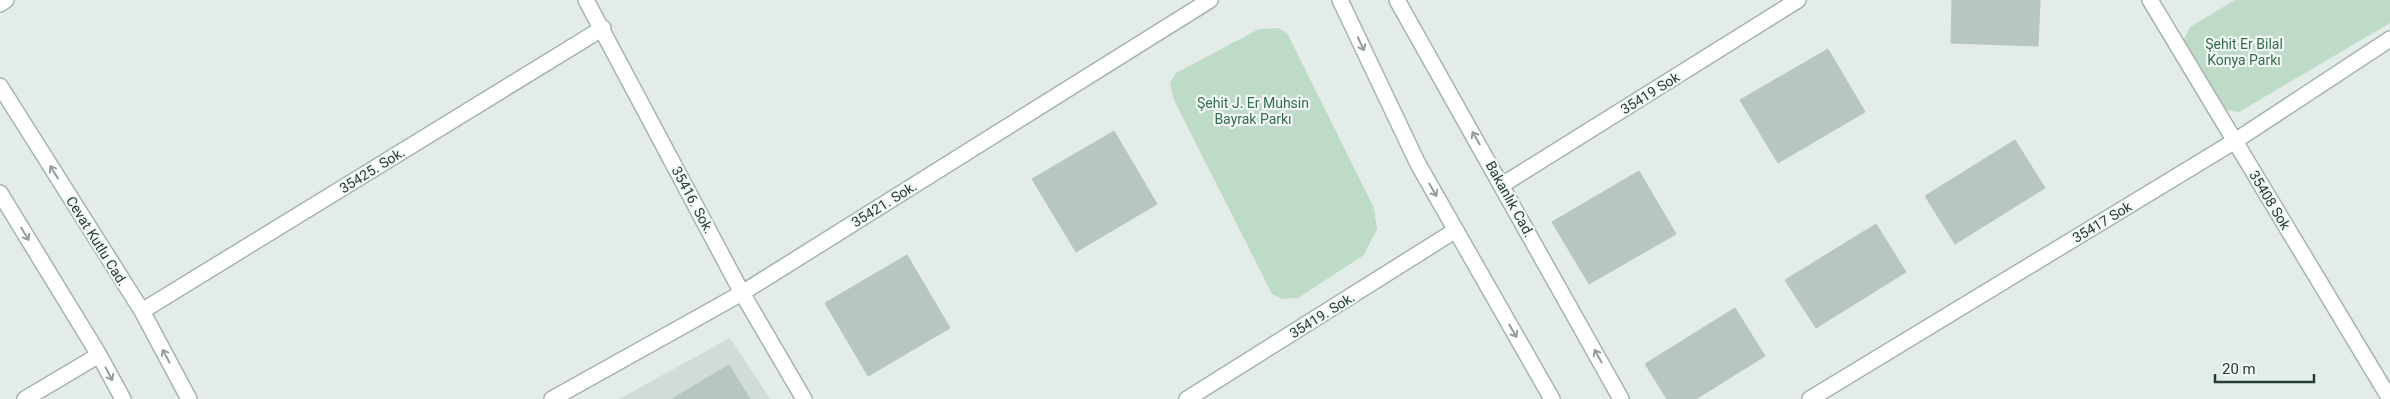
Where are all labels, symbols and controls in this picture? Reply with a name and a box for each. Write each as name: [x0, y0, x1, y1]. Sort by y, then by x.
one-way arrow: [1357, 36, 1366, 51]
park label: Şehit Er Bilal Konya Parkı: [2205, 36, 2283, 68]
street label: 35419 Sok: [1618, 68, 1683, 117]
park label: Şehit J. Er Muhsin Bayrak Parkı: [1197, 95, 1309, 127]
one-way arrow: [1470, 132, 1480, 146]
street label: 35425. Sok.: [337, 144, 407, 196]
street label: Bakanlık Cad.: [1483, 158, 1537, 240]
street label: 35416. Sok.: [669, 164, 717, 236]
one-way arrow: [49, 166, 59, 180]
street label: 35408 Sok: [2246, 167, 2294, 233]
street label: 35421. Sok.: [849, 178, 919, 230]
one-way arrow: [1428, 182, 1438, 197]
street label: Cevat Kutlu Cad.: [63, 193, 131, 289]
street label: 35417 Sok: [2069, 198, 2135, 246]
one-way arrow: [21, 227, 31, 241]
street label: 35419. Sok.: [1287, 289, 1357, 341]
one-way arrow: [1509, 323, 1519, 338]
one-way arrow: [161, 349, 170, 364]
one-way arrow: [1592, 350, 1602, 364]
scale bar: [2215, 352, 2314, 384]
text: 20 m: [2222, 360, 2256, 378]
one-way arrow: [104, 366, 114, 381]

